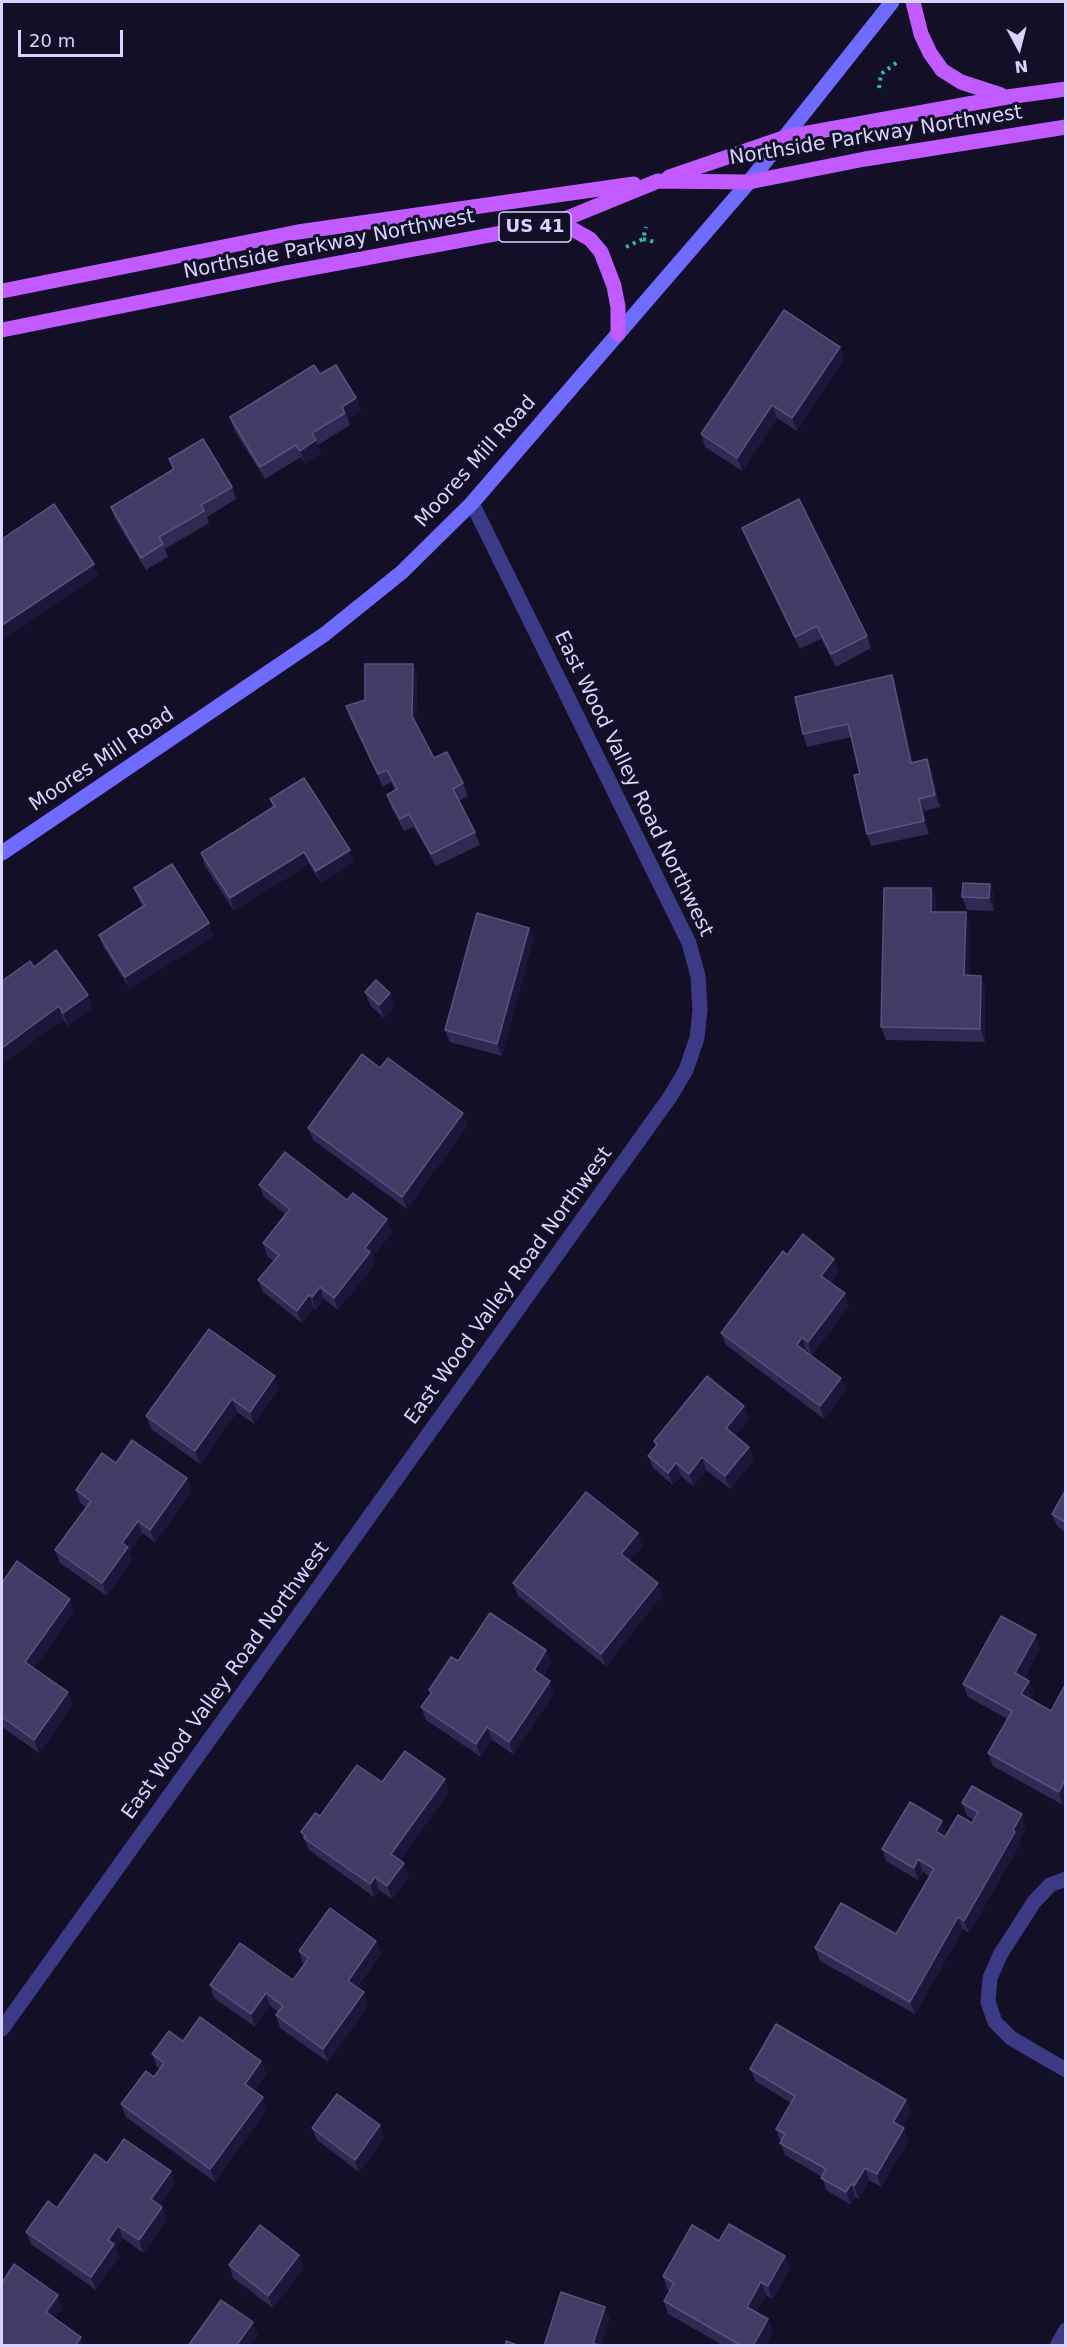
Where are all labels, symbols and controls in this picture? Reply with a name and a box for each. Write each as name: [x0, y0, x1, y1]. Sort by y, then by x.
scale bar: [21, 18, 126, 56]
north arrow: [989, 18, 1049, 78]
text: 20 m: [29, 30, 75, 51]
text: N: [1013, 56, 1029, 77]
street label: Northside Parkway Northwest: [728, 101, 1024, 171]
street label: Northside Parkway Northwest: [181, 205, 477, 285]
road number: US 41: [499, 212, 571, 242]
street label: Moores Mill Road: [411, 391, 541, 533]
street label: East Wood Valley Road Northwest: [548, 627, 718, 941]
street label: Moores Mill Road: [25, 703, 179, 817]
street label: East Wood Valley Road Northwest: [400, 1143, 618, 1429]
street label: East Wood Valley Road Northwest: [117, 1538, 335, 1824]

